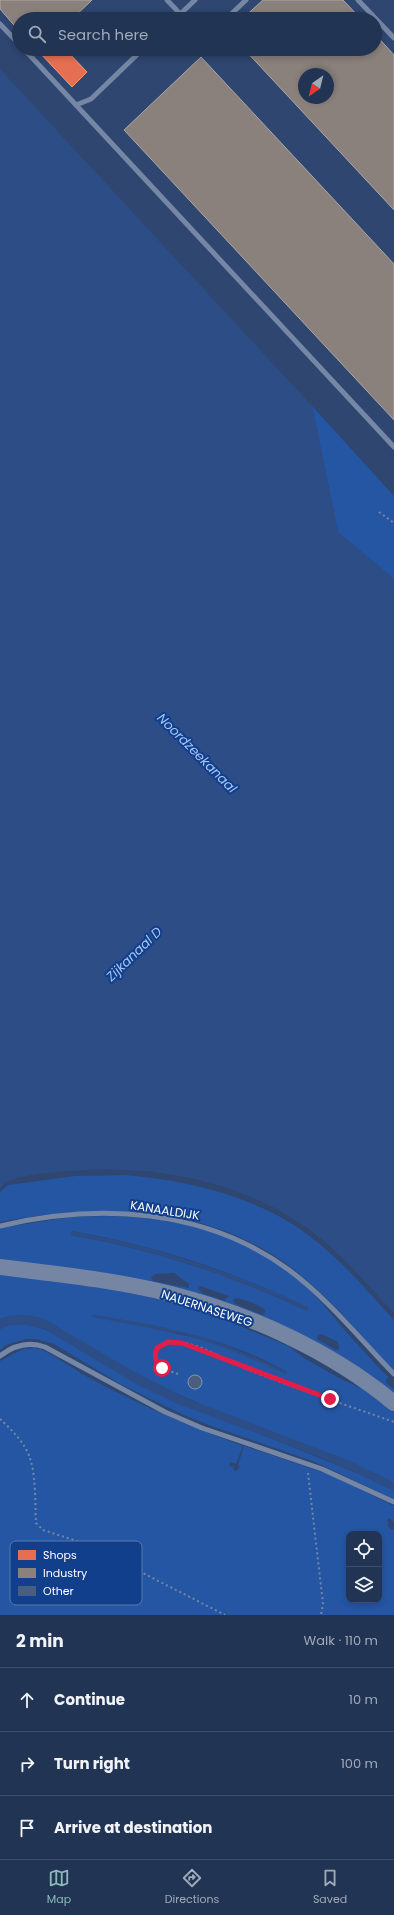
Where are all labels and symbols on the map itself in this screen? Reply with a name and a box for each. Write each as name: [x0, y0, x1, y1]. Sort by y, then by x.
north arrow: [298, 68, 334, 104]
water label: Noordzeekanaal: [153, 709, 242, 798]
water label: Zijkanaal D: [101, 922, 166, 986]
street label: KANAALDIJK: [129, 1196, 201, 1224]
street label: NAUERNASEWEG: [159, 1285, 255, 1331]
route start: [153, 1359, 171, 1377]
route end: [321, 1390, 339, 1408]
legend: [10, 1541, 142, 1605]
text: Shops: [43, 1547, 77, 1563]
text: Industry: [43, 1565, 88, 1581]
text: Other: [43, 1583, 74, 1599]

